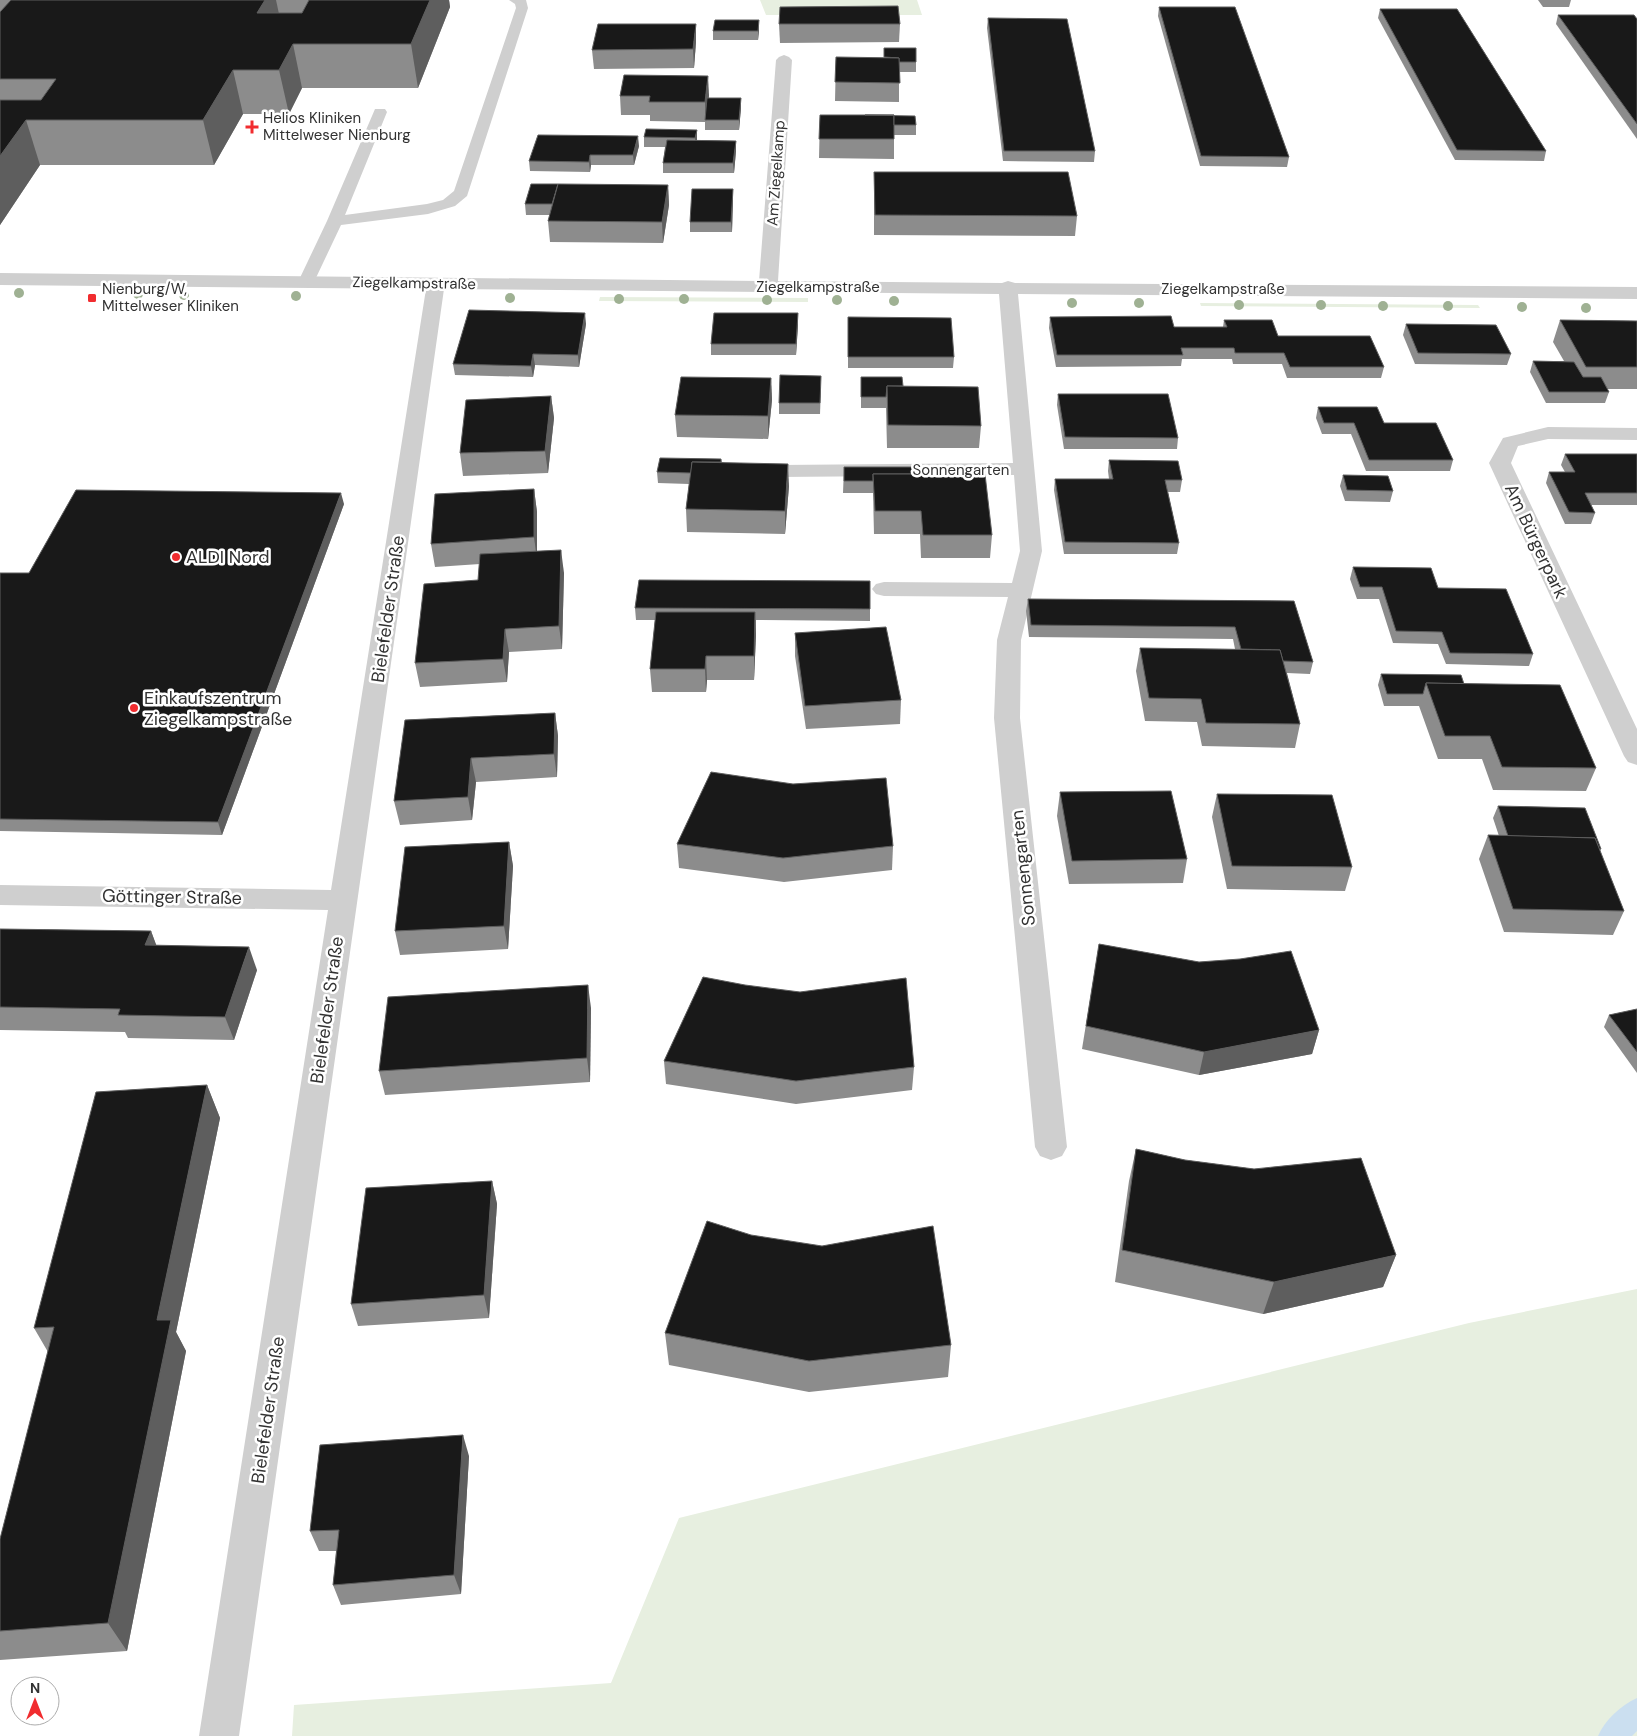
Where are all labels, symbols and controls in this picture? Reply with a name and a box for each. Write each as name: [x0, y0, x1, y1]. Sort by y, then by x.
place label: Helios Kliniken Mittelweser Nienburg: [263, 108, 411, 145]
marker: Helios Kliniken Mittelweser Nienburg: [245, 120, 259, 134]
street label: Am Ziegelkamp: [762, 120, 790, 226]
street label: Ziegelkampstraße: [352, 272, 476, 294]
street label: Ziegelkampstraße: [756, 277, 880, 297]
place label: Nienburg/W, Mittelweser Kliniken: [102, 279, 239, 316]
street label: Ziegelkampstraße: [1161, 279, 1285, 299]
marker: Nienburg/W, Mittelweser Kliniken: [86, 292, 98, 304]
street label: Sonnengarten: [913, 460, 1009, 480]
street label: Am Bürgerpark: [1499, 480, 1573, 602]
street label: Bielefelder Straße: [366, 534, 410, 684]
place label: ALDI Nord: [186, 545, 270, 569]
marker: ALDI Nord: [170, 551, 182, 563]
place label: Einkaufszentrum Ziegelkampstraße: [144, 686, 292, 731]
marker: Einkaufszentrum Ziegelkampstraße: [128, 702, 140, 714]
street label: Sonnengarten: [1005, 809, 1041, 927]
street label: Göttinger Straße: [102, 884, 242, 910]
street label: Bielefelder Straße: [305, 935, 349, 1085]
street label: Bielefelder Straße: [246, 1335, 290, 1485]
north arrow: [10, 1676, 60, 1726]
text: N: [30, 1679, 40, 1697]

